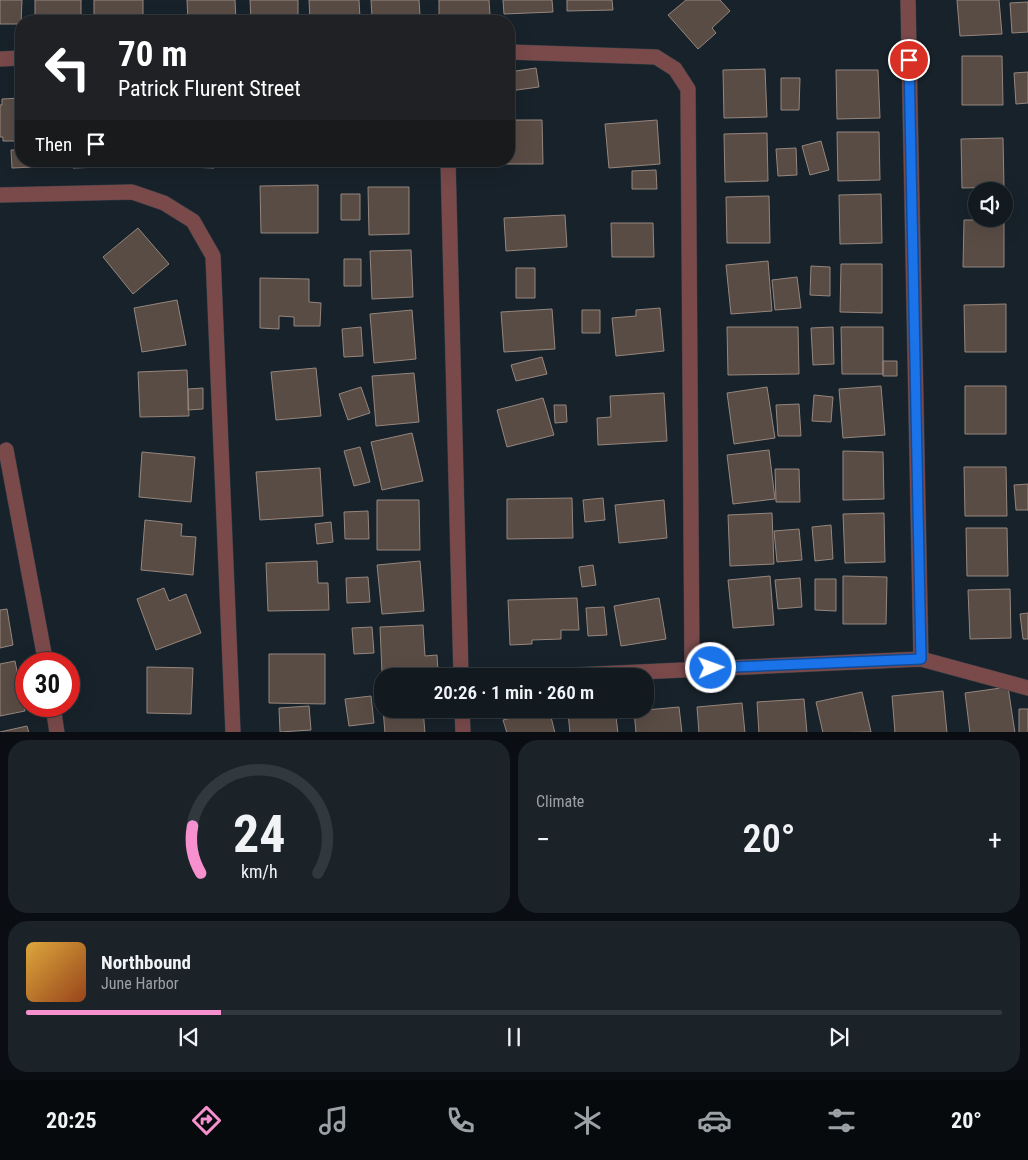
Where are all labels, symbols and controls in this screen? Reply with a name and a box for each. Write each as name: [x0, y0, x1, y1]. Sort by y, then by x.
text: 70 m: [118, 34, 187, 75]
icon: left: [35, 35, 100, 100]
pin: [888, 39, 930, 81]
icon: arrive: [895, 46, 923, 74]
text: Patrick Flurent Street: [118, 76, 301, 101]
icon: arrive: [82, 130, 110, 158]
text: Then: [35, 133, 72, 156]
map controls: [968, 182, 1013, 227]
button: sound: [968, 182, 1013, 227]
position arrow: [684, 641, 736, 693]
speed limit sign: 30: [15, 652, 80, 717]
text: 20:26 · 1 min · 260 m: [434, 681, 594, 704]
text: Climate: [536, 792, 584, 811]
text: 24: [233, 804, 285, 865]
text: 20°: [743, 817, 795, 861]
text: −: [536, 823, 550, 856]
text: +: [988, 823, 1002, 856]
text: km/h: [241, 861, 277, 882]
text: Northbound: [101, 951, 191, 974]
text: June Harbor: [101, 974, 179, 993]
icon: previous: [175, 1023, 203, 1051]
icon: pause: [500, 1023, 528, 1051]
icon: next: [825, 1023, 853, 1051]
icon: directions: [189, 1103, 224, 1138]
icon: music: [316, 1103, 351, 1138]
icon: phone: [443, 1103, 478, 1138]
icon: climate: [570, 1103, 605, 1138]
icon: car: [697, 1103, 732, 1138]
icon: filters: [824, 1103, 859, 1138]
text: 20:25: [46, 1108, 97, 1133]
text: 20°: [951, 1108, 982, 1133]

